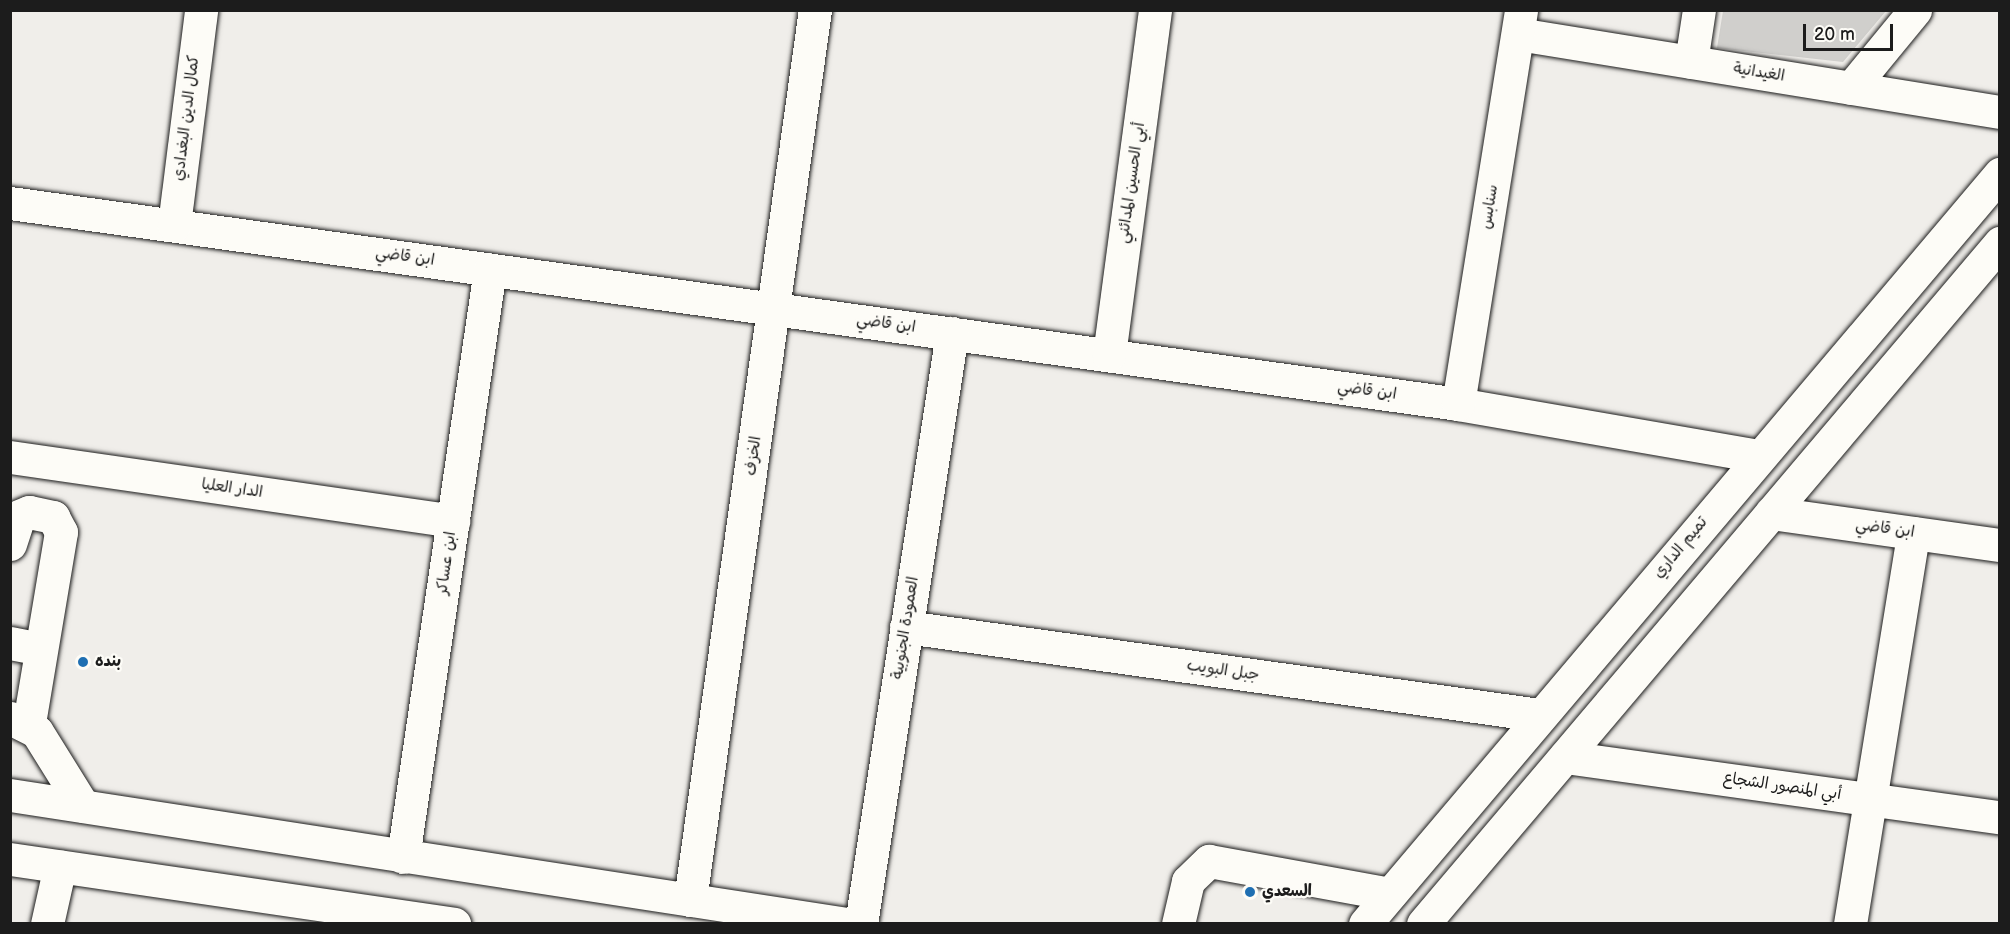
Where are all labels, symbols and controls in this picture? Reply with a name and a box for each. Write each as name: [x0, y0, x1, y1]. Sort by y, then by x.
scale bar: [1806, 12, 1896, 50]
text: 20 m: [1814, 24, 1855, 45]
street label: كمال الدين البغدادي: [170, 54, 204, 182]
street label: الغيدانية: [1732, 59, 1786, 87]
street label: أبي الحسين المدائني: [1114, 121, 1150, 245]
street label: سنابس: [1477, 183, 1503, 231]
street label: ابن قاضي: [374, 243, 436, 271]
street label: ابن قاضي: [855, 310, 917, 338]
street label: ابن قاضي: [1336, 377, 1398, 405]
street label: الخزف: [742, 435, 766, 477]
street label: الدار العليا: [200, 475, 264, 503]
street label: تميم الداري: [1650, 513, 1712, 583]
street label: ابن قاضي: [1854, 515, 1916, 543]
street label: ابن عساكر: [433, 530, 461, 596]
street label: العمودة الجنوبية: [888, 575, 924, 681]
place label: بنده: [95, 652, 121, 672]
marker: بنده: [76, 655, 90, 669]
street label: جبل البويب: [1185, 656, 1261, 686]
street label: أبي المنصور الشجاع: [1722, 769, 1842, 805]
place label: السعدي: [1262, 882, 1312, 902]
marker: السعدي: [1243, 885, 1257, 899]

